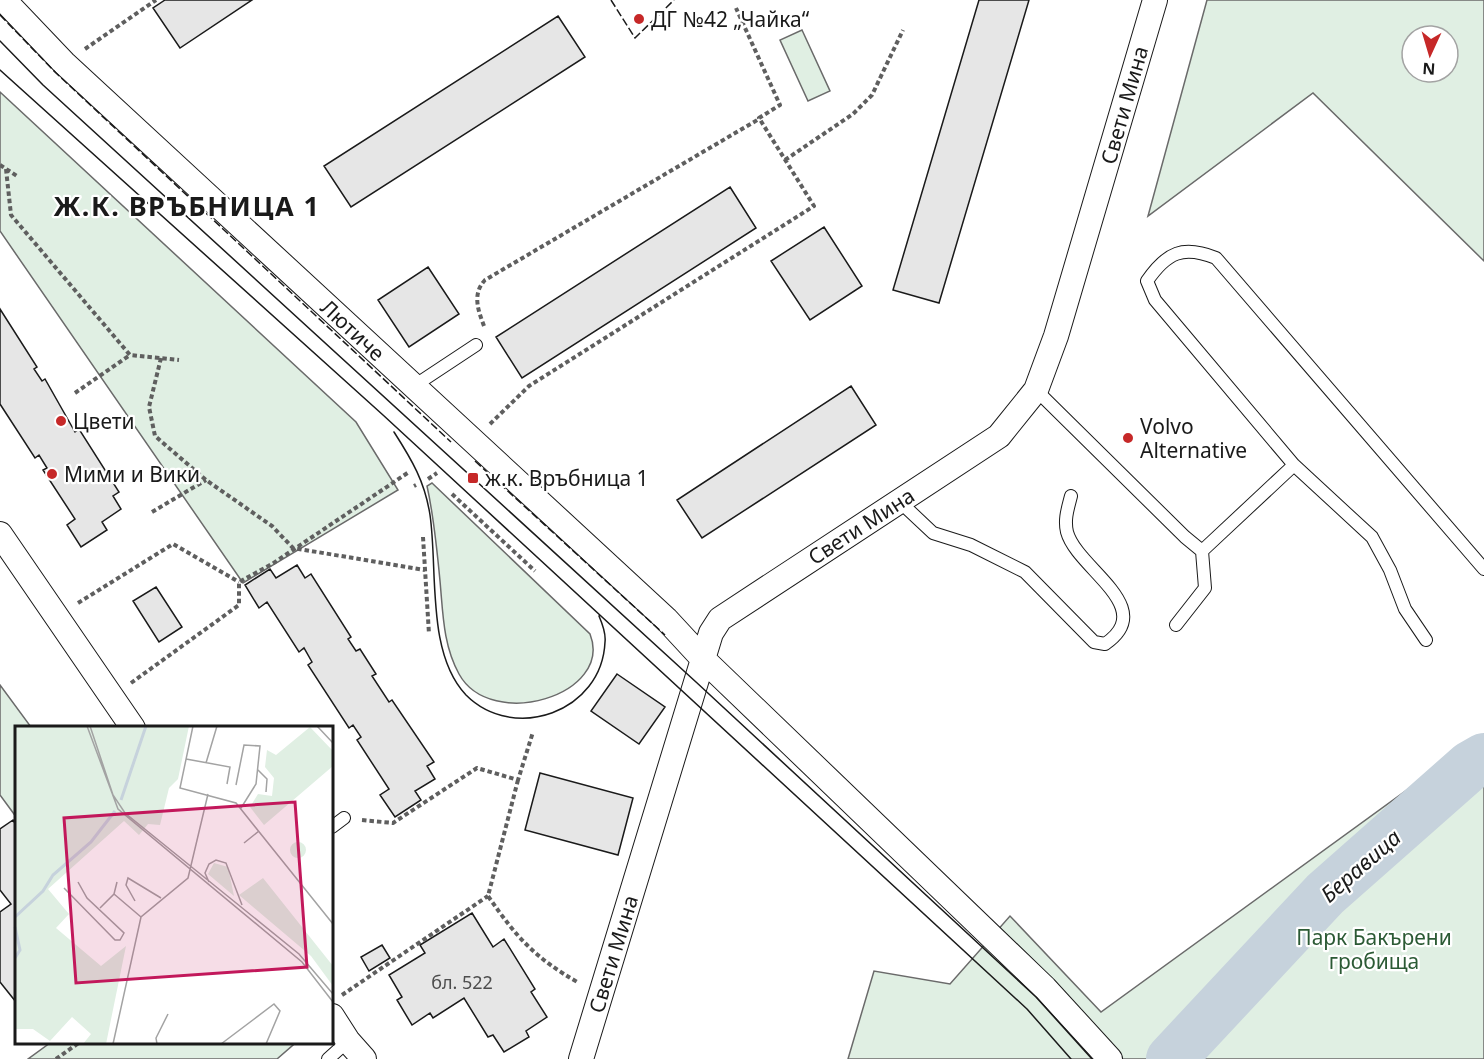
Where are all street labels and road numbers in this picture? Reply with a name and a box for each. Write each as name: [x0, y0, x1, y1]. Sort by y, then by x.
street label: Свети Мина: [1094, 43, 1154, 167]
street label: Лютиче: [315, 293, 391, 367]
street label: Свети Мина: [802, 481, 920, 571]
street label: Свети Мина: [582, 892, 644, 1016]

